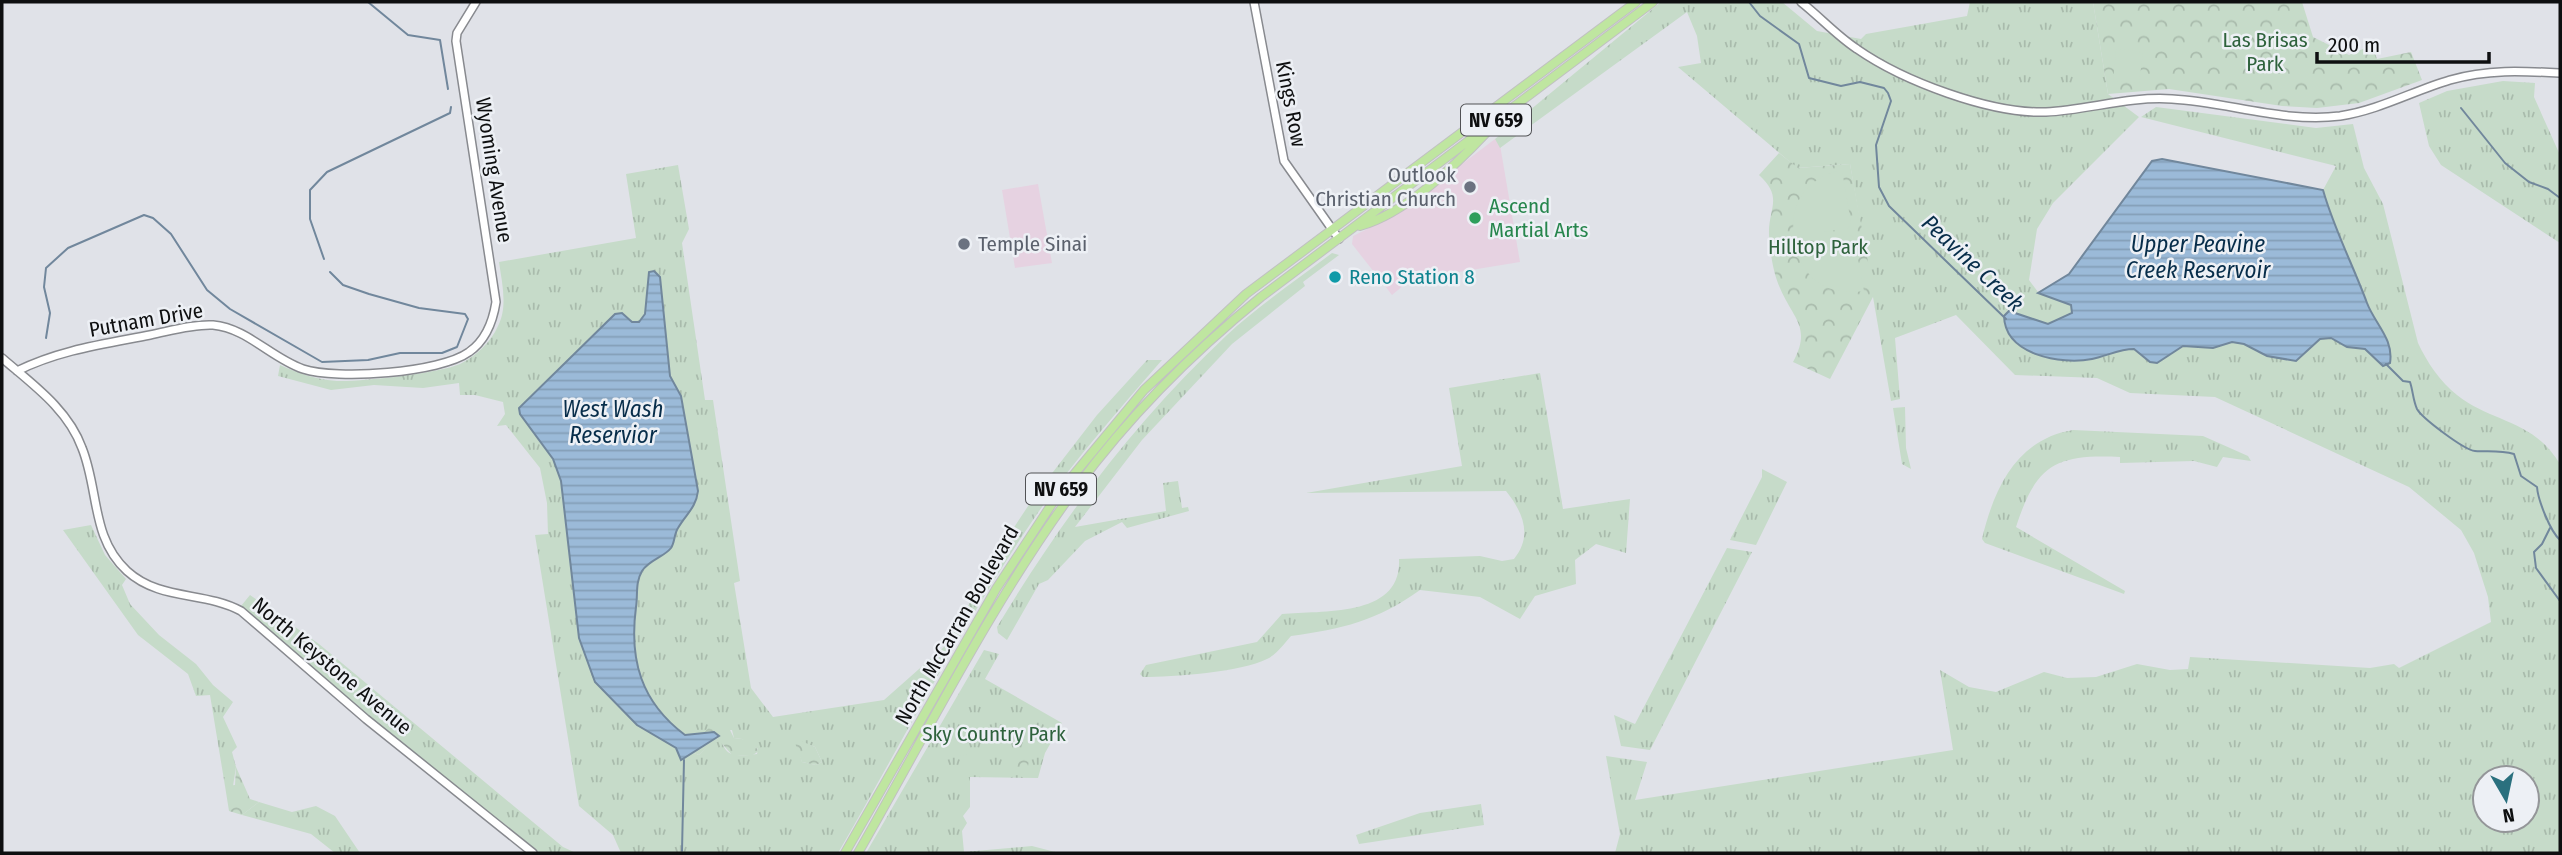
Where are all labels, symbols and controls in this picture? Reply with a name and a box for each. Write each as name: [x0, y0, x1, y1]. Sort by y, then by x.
scale bar: [2317, 21, 2488, 65]
park label: Las Brisas Park: [2222, 27, 2308, 77]
text: 200 m: [2328, 32, 2380, 58]
street label: Kings Row: [1270, 59, 1312, 149]
street label: Wyoming Avenue: [470, 96, 518, 244]
road number: NV 659: [1461, 104, 1531, 136]
place label: Outlook Christian Church: [1315, 162, 1456, 212]
marker: Outlook Christian Church: [1462, 179, 1478, 195]
place label: Ascend Martial Arts: [1489, 193, 1589, 243]
water label: Peavine Creek: [1916, 209, 2030, 317]
marker: Ascend Martial Arts: [1467, 210, 1483, 226]
water label: Upper Peavine Creek Reservoir: [2126, 230, 2271, 284]
place label: Temple Sinai: [978, 231, 1087, 257]
park label: Hilltop Park: [1768, 234, 1868, 260]
marker: Temple Sinai: [956, 236, 972, 252]
place label: Reno Station 8: [1349, 264, 1475, 290]
marker: Reno Station 8: [1327, 269, 1343, 285]
street label: Putnam Drive: [87, 297, 205, 343]
water label: West Wash Reservior: [563, 395, 663, 449]
road number: NV 659: [1026, 474, 1096, 504]
street label: North McCarran Boulevard: [889, 521, 1025, 729]
street label: North Keystone Avenue: [247, 592, 417, 740]
park label: Sky Country Park: [922, 721, 1066, 747]
north arrow: [2471, 764, 2541, 834]
text: N: [2501, 803, 2516, 828]

